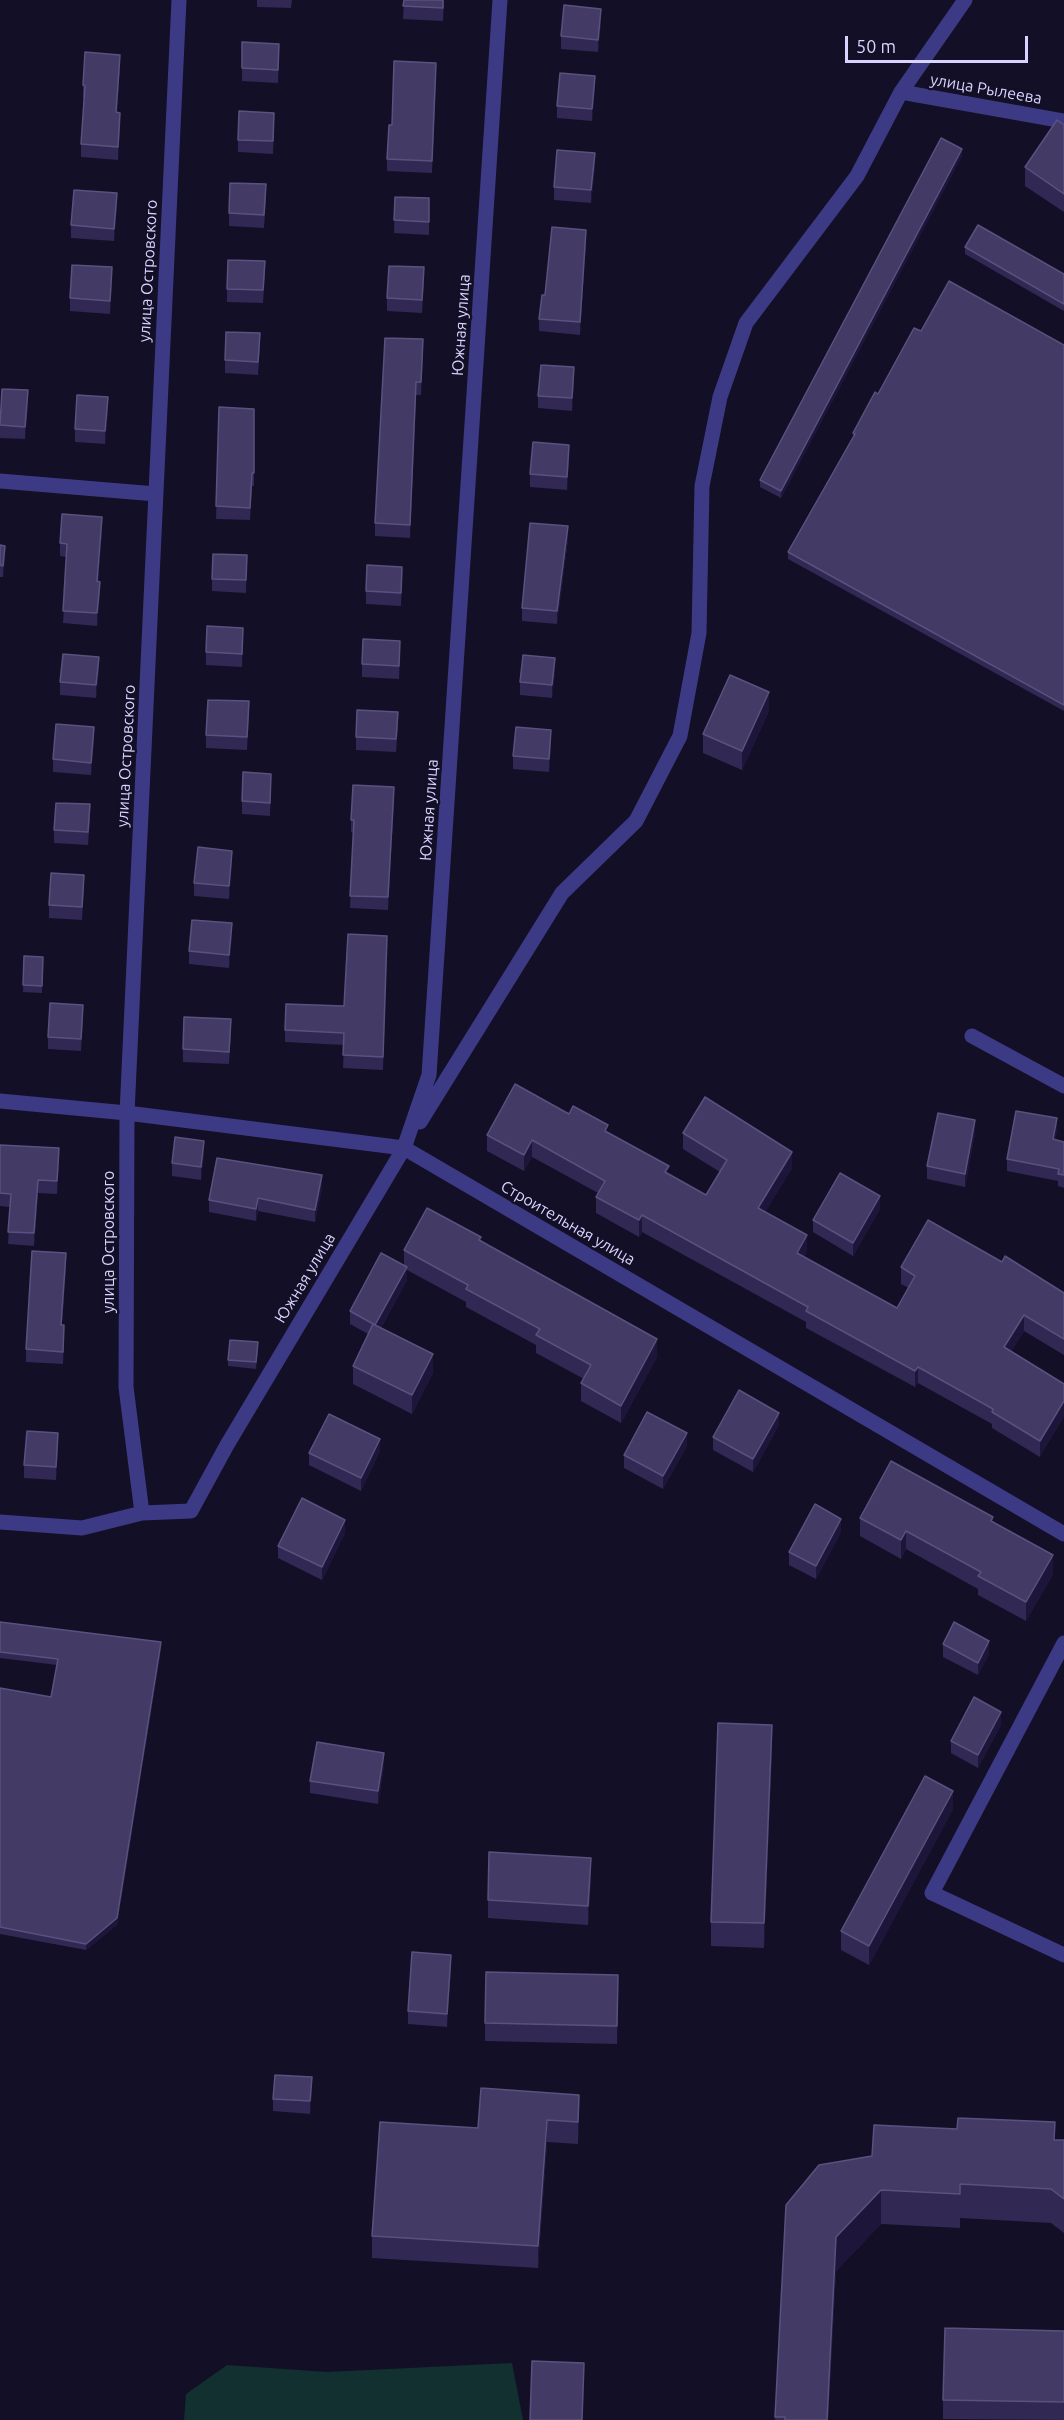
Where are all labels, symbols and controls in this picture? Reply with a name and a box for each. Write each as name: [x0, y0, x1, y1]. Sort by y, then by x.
scale bar: [848, 24, 1031, 62]
text: 50 m: [856, 36, 896, 56]
street label: улица Рылеева: [929, 70, 1043, 108]
street label: улица Островского: [135, 199, 161, 343]
street label: Южная улица: [448, 274, 474, 376]
street label: улица Островского: [113, 684, 139, 828]
street label: Южная улица: [416, 759, 442, 861]
street label: улица Островского: [99, 1171, 119, 1313]
street label: Строительная улица: [497, 1177, 639, 1269]
street label: Южная улица: [271, 1229, 339, 1327]

